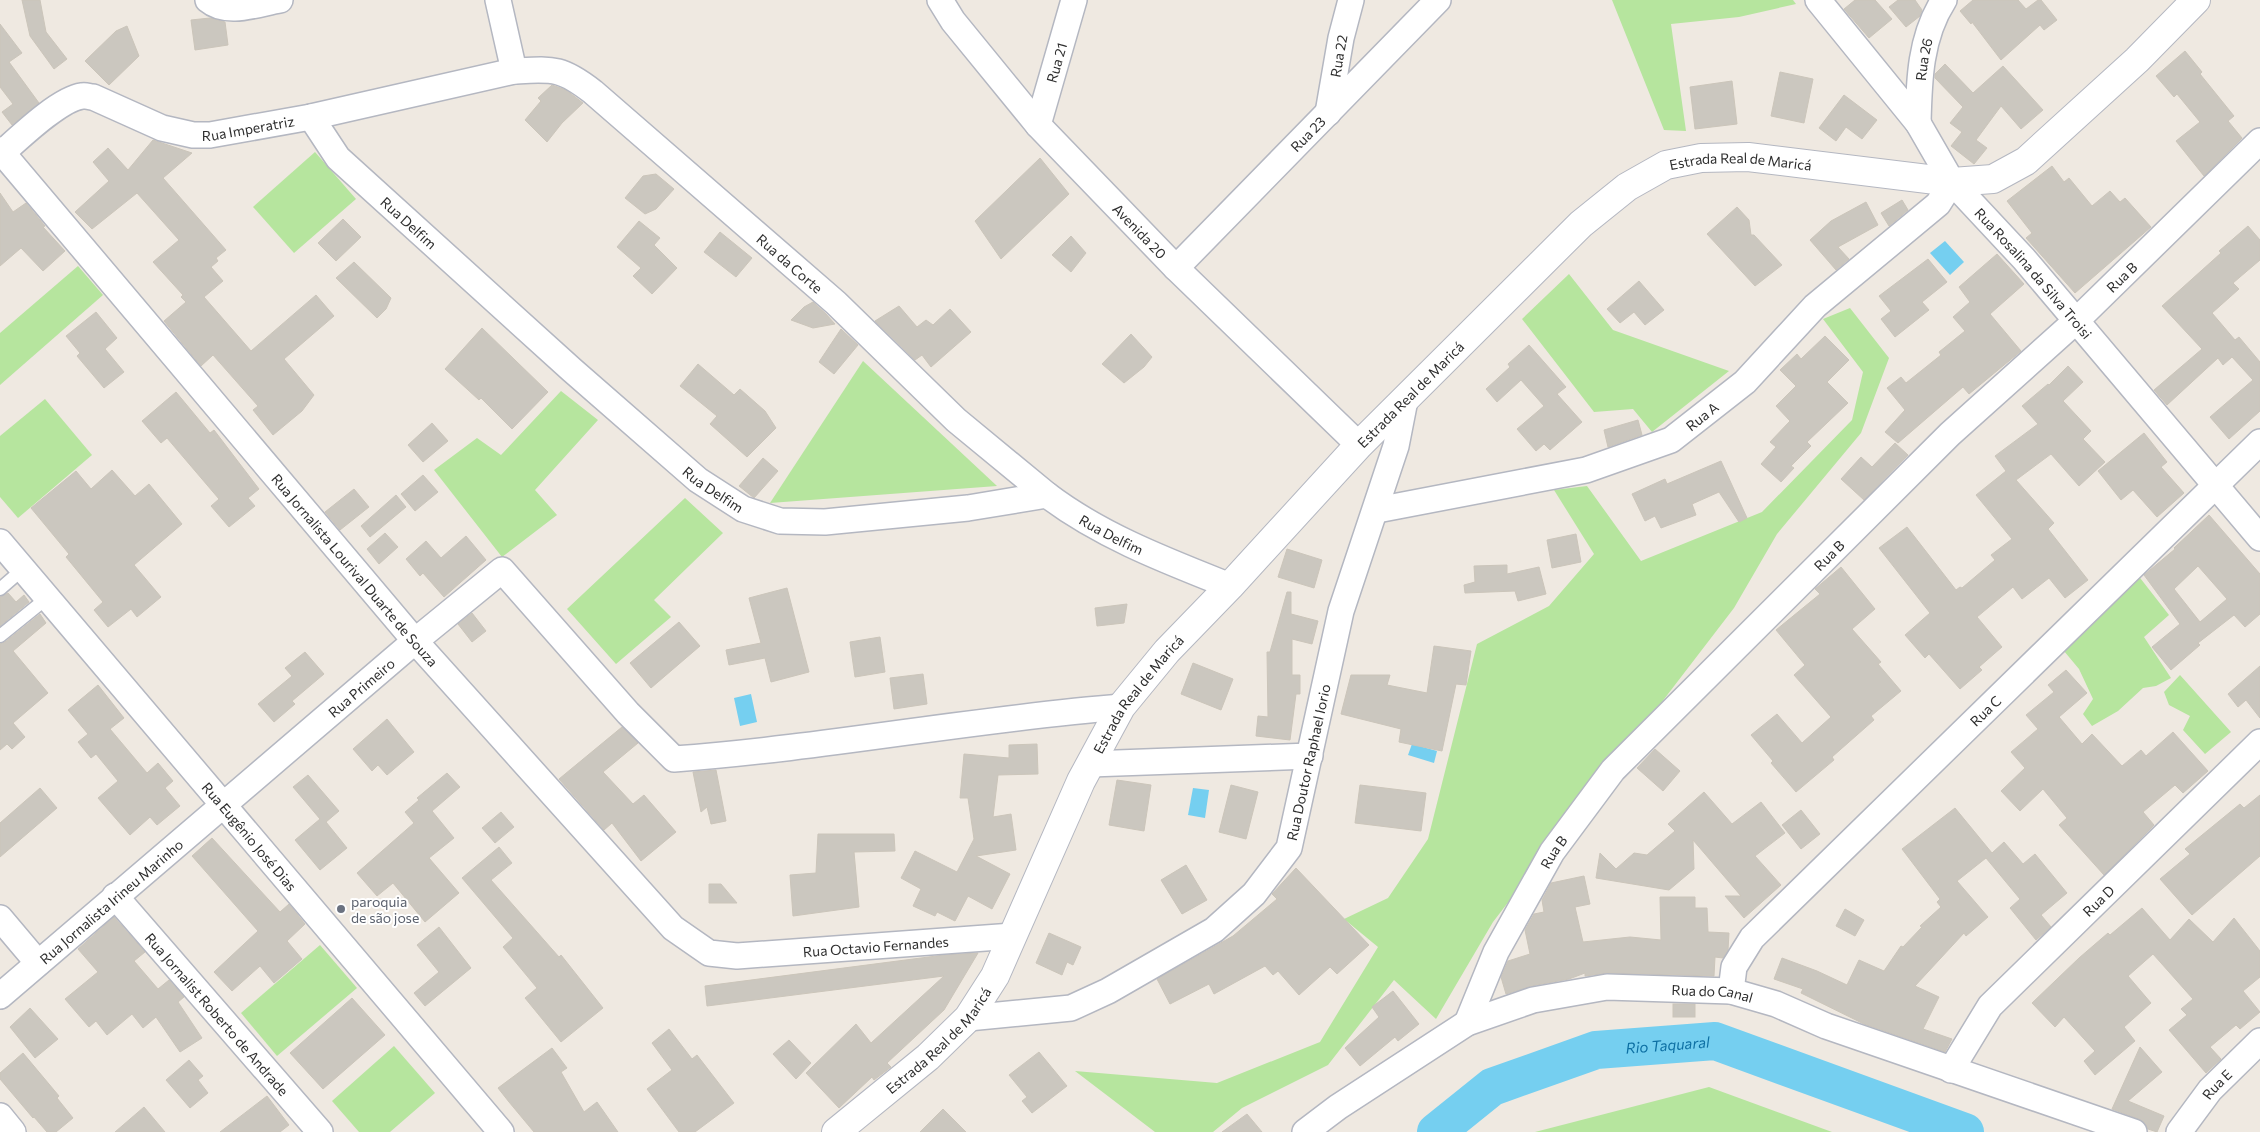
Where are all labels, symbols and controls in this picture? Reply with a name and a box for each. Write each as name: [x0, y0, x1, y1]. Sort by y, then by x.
street label: Rua 22: [1326, 33, 1350, 78]
street label: Rua 26: [1911, 36, 1935, 82]
street label: Rua 21: [1042, 41, 1070, 85]
street label: Rua Imperatriz: [202, 112, 296, 144]
street label: Rua 23: [1286, 112, 1329, 155]
street label: Estrada Real de Maricá: [1668, 148, 1813, 173]
street label: Rua Delfim: [378, 193, 441, 252]
street label: Avenida 20: [1110, 200, 1171, 262]
street label: Rua Rosalina da Silva Troisi: [1972, 204, 2096, 342]
street label: Rua da Corte: [754, 230, 826, 296]
street label: Rua B: [2102, 258, 2140, 295]
street label: Estrada Real de Maricá: [1353, 338, 1467, 451]
street label: Rua A: [1682, 398, 1722, 434]
street label: Rua Delfim: [680, 462, 747, 516]
street label: Rua Jornalista Lourival Duarte de Souza: [269, 470, 442, 670]
street label: Rua Delfim: [1076, 511, 1146, 558]
street label: Rua B: [1810, 536, 1847, 574]
street label: Estrada Real de Maricá: [1089, 631, 1187, 756]
street label: Rua Primeiro: [324, 654, 398, 720]
street label: Rua Doutor Raphael Iorio: [1282, 682, 1333, 842]
street label: Rua C: [1966, 692, 2004, 729]
street label: Rua Eugênio José Dias: [199, 778, 301, 894]
street label: Rua B: [1536, 832, 1570, 871]
street label: Rua Jornalista Irineu Marinho: [36, 835, 186, 967]
street label: Rua D: [2079, 881, 2117, 920]
place label: paroquia de são jose: [351, 893, 419, 926]
marker: paroquia de são jose: [335, 903, 347, 915]
street label: Rua Jornalist Roberto de Andrade: [142, 929, 293, 1099]
street label: Rua Octavio Fernandes: [802, 932, 949, 960]
street label: Rua do Canal: [1671, 981, 1755, 1005]
street label: Estrada Real de Maricá: [882, 984, 994, 1097]
water label: Rio Taquaral: [1625, 1032, 1712, 1057]
street label: Rua E: [2198, 1065, 2235, 1102]

